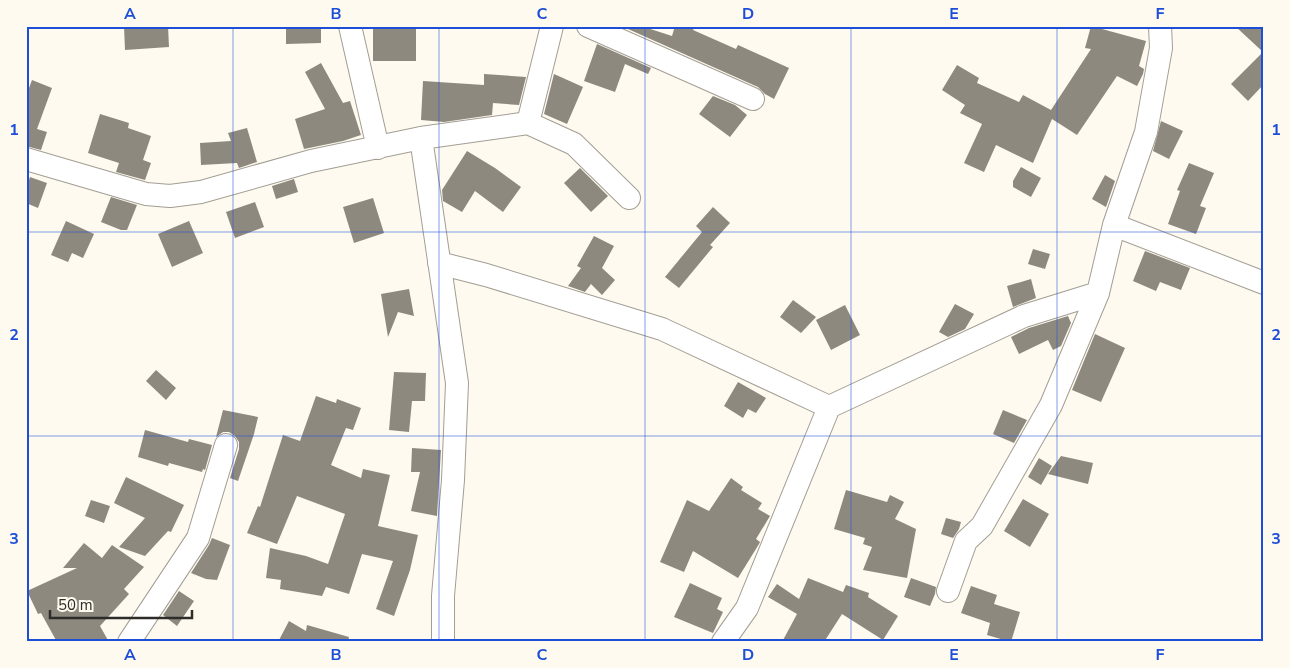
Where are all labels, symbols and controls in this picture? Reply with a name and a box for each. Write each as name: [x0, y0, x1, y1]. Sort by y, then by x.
text: A: [124, 3, 136, 25]
text: B: [330, 3, 342, 25]
text: C: [537, 3, 548, 25]
text: D: [742, 3, 754, 25]
text: E: [949, 3, 959, 25]
text: F: [1156, 3, 1165, 25]
text: 1: [9, 119, 19, 141]
text: 1: [1271, 119, 1281, 141]
text: 2: [9, 324, 19, 346]
text: 2: [1271, 324, 1281, 346]
text: 3: [9, 528, 19, 550]
text: 3: [1271, 528, 1281, 550]
scale bar: [50, 588, 192, 620]
text: 50 m: [58, 595, 93, 615]
text: A: [124, 644, 136, 666]
text: B: [330, 644, 342, 666]
text: C: [537, 644, 548, 666]
text: D: [742, 644, 754, 666]
text: E: [949, 644, 959, 666]
text: F: [1156, 644, 1165, 666]

